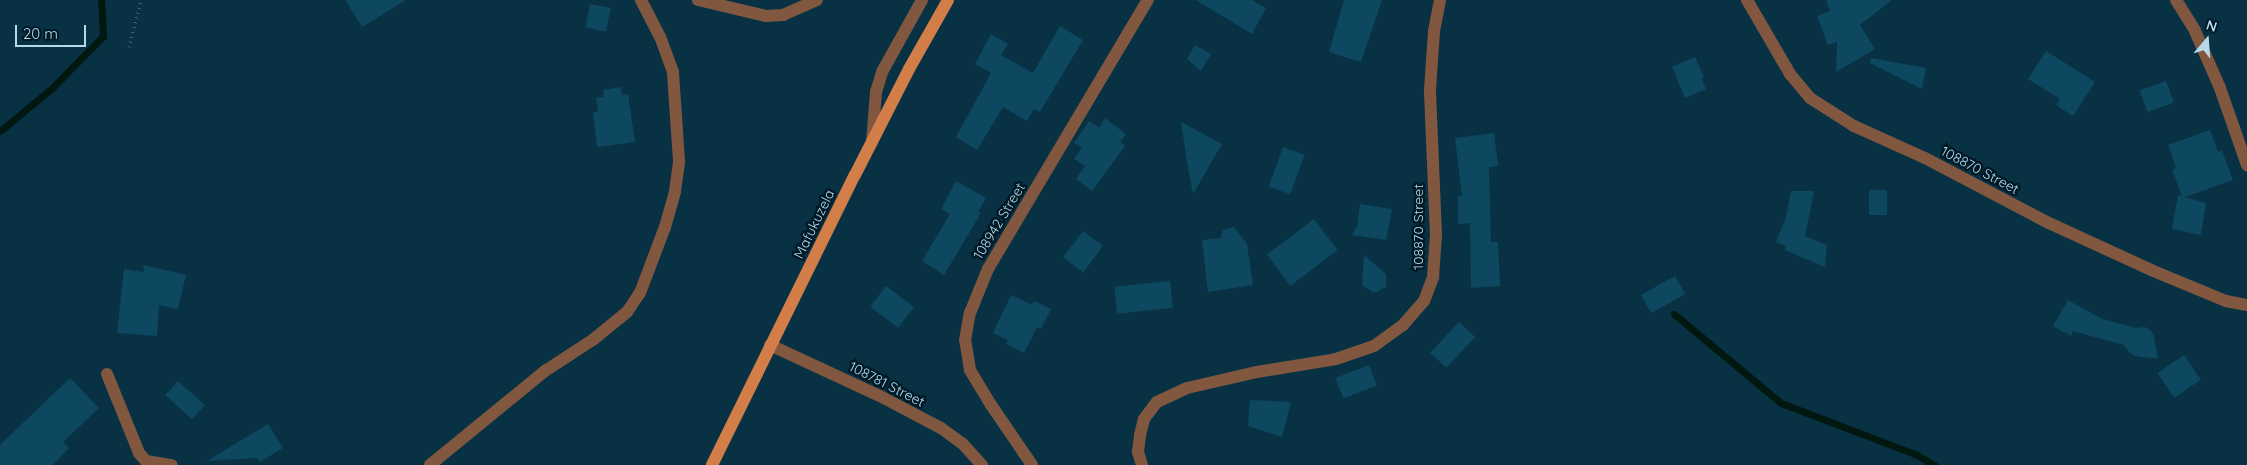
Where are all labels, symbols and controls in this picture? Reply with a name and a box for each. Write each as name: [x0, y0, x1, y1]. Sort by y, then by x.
scale bar: [18, 15, 89, 47]
north arrow: [2182, 15, 2232, 65]
text: N: [2204, 16, 2219, 36]
text: 20 m: [23, 24, 58, 43]
street label: 108870 Street: [1938, 142, 2022, 198]
street label: 108942 Street: [970, 180, 1028, 262]
street label: 108870 Street: [1410, 184, 1426, 270]
street label: Mafukuzela: [790, 187, 838, 261]
street label: 108781 Street: [846, 358, 928, 410]

